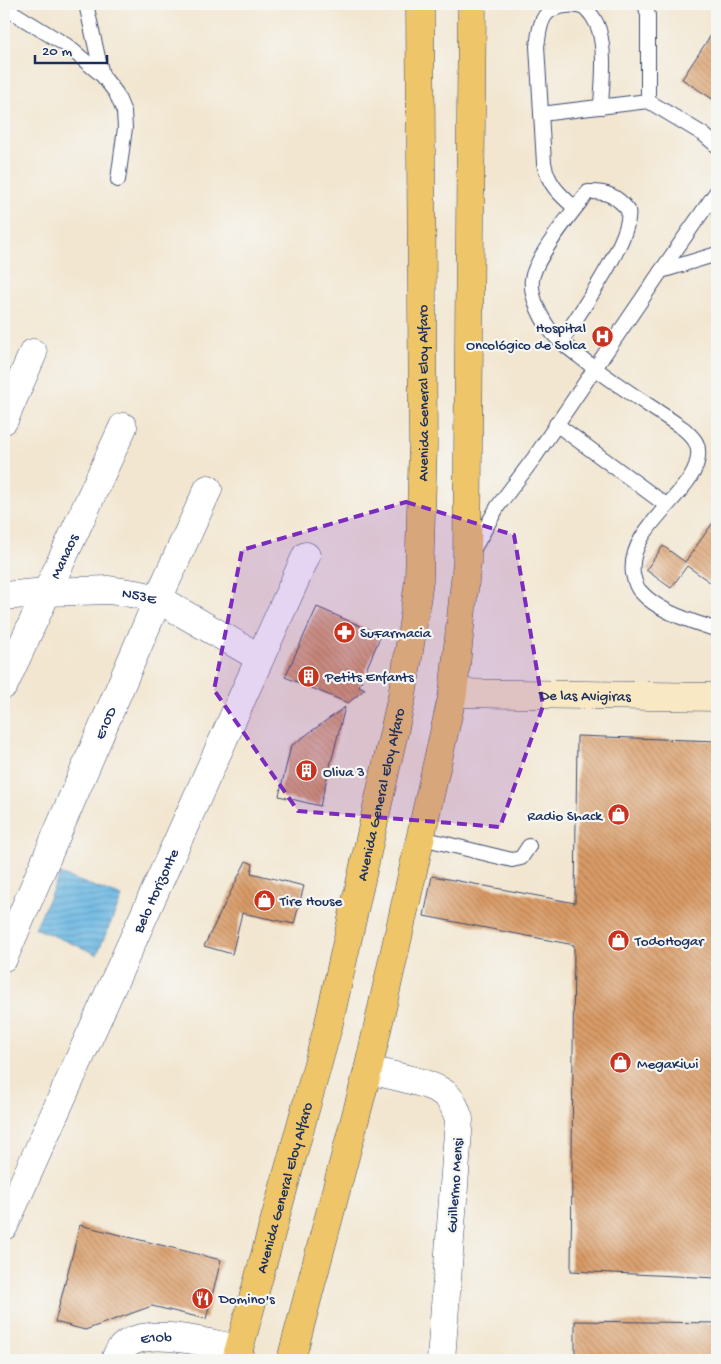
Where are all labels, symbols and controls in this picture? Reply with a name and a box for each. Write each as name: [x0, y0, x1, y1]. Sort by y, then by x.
scale bar: [35, 32, 108, 64]
text: 20 m: [42, 43, 72, 61]
street label: Avenida General Eloy Alfaro: [415, 304, 434, 482]
place label: Hospital Oncológico de Solca: [466, 320, 587, 355]
hospital icon: Hospital Oncológico de Solca: [590, 324, 614, 348]
street label: Manaos: [47, 531, 84, 582]
street label: N53E: [121, 585, 159, 610]
pharmacy icon: SuFarmacia: [332, 620, 356, 644]
place label: SuFarmacia: [360, 625, 432, 643]
building icon: Petits Enfants: [297, 664, 321, 688]
place label: Petits Enfants: [324, 669, 414, 687]
street label: De las Avigiras: [538, 687, 631, 707]
street label: E10D: [92, 704, 122, 743]
street label: Avenida General Eloy Alfaro: [354, 706, 410, 883]
building icon: Oliva 3: [295, 759, 319, 783]
place label: Oliva 3: [323, 764, 365, 782]
shop icon: Radio Shack: [606, 803, 630, 827]
place label: Radio Shack: [527, 808, 603, 826]
street label: Belo Horizonte: [130, 846, 184, 937]
shop icon: Tire House: [252, 888, 276, 912]
place label: Tire House: [279, 893, 343, 911]
shop icon: TodoHogar: [607, 928, 631, 952]
place label: TodoHogar: [634, 933, 705, 951]
shop icon: MegaKiwi: [609, 1051, 633, 1075]
place label: MegaKiwi: [637, 1056, 698, 1074]
street label: Avenida General Eloy Alfaro: [253, 1100, 318, 1275]
street label: Guillermo Mensi: [444, 1137, 468, 1233]
restaurant icon: Domino's: [191, 1286, 215, 1310]
place label: Domino's: [218, 1291, 275, 1309]
street label: E10b: [139, 1329, 173, 1349]

